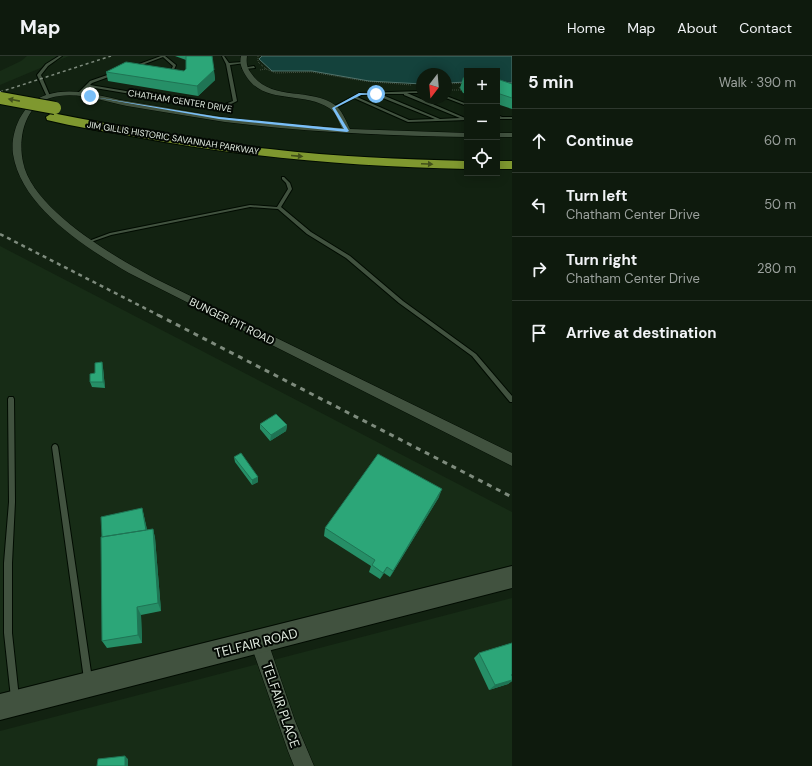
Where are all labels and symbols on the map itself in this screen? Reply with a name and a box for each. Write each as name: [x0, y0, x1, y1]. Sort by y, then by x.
north arrow: [416, 68, 452, 104]
route start: [367, 85, 385, 103]
route end: [81, 87, 99, 105]
street label: CHATHAM CENTER DRIVE: [127, 87, 233, 115]
one-way arrow: [7, 97, 20, 103]
street label: JIM GILLIS HISTORIC SAVANNAH PARKWAY: [86, 118, 261, 158]
one-way arrow: [291, 153, 303, 159]
one-way arrow: [421, 161, 433, 168]
street label: BUNGER PIT ROAD: [187, 294, 277, 348]
street label: TELFAIR ROAD: [213, 624, 299, 662]
street label: TELFAIR PLACE: [258, 660, 304, 750]

